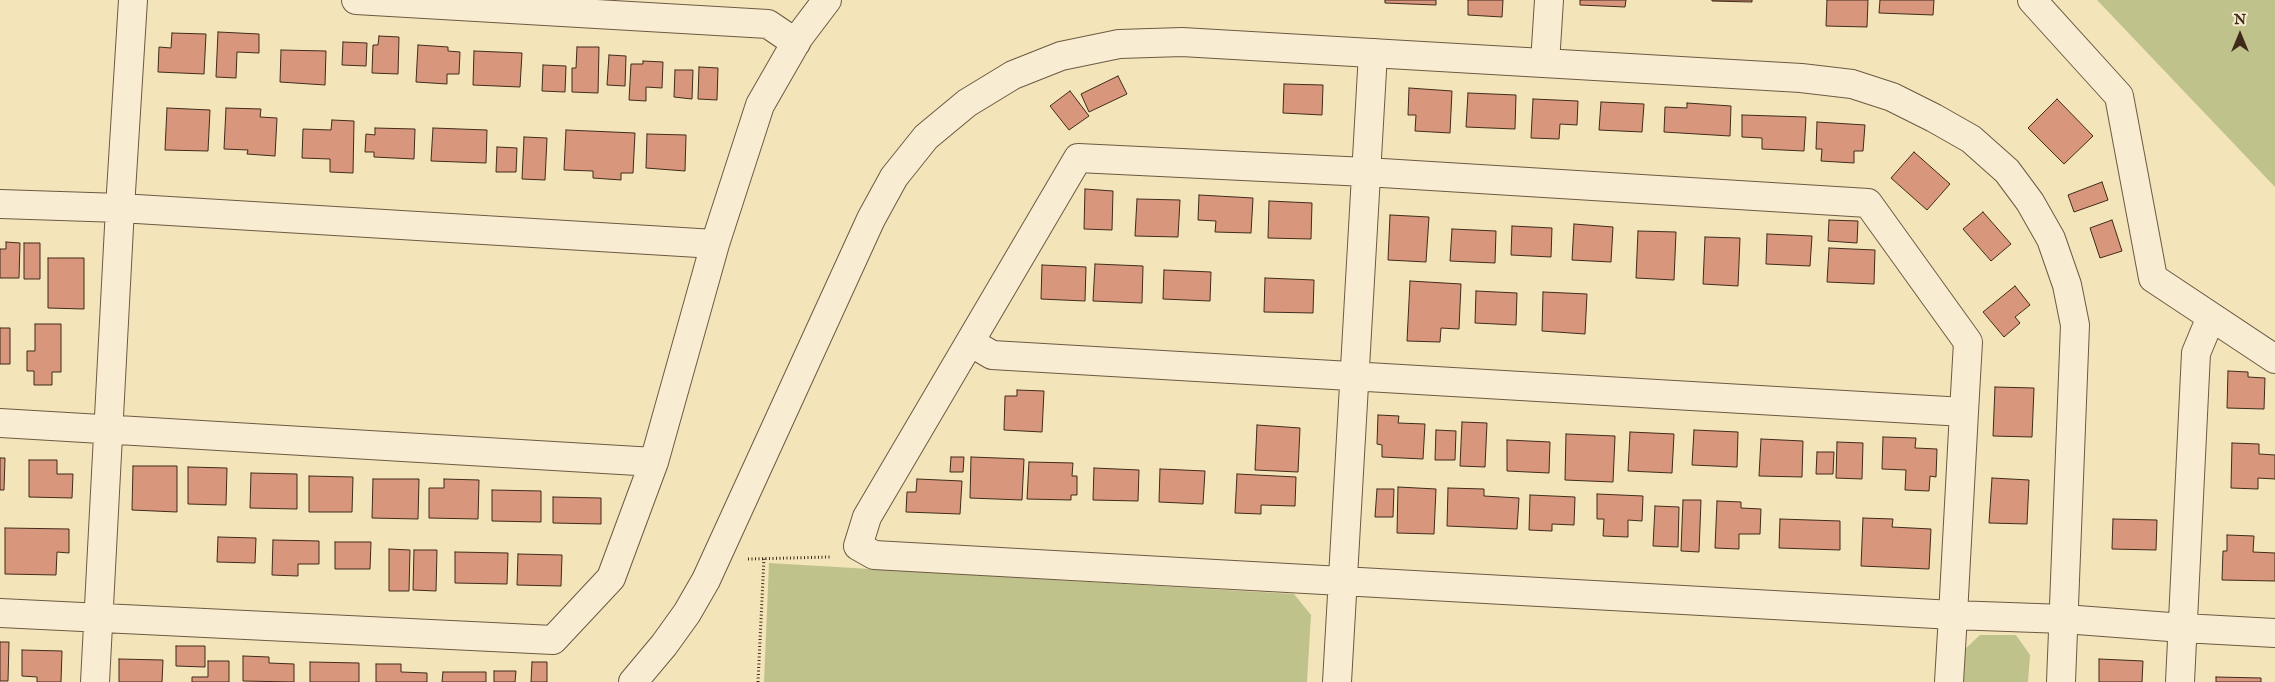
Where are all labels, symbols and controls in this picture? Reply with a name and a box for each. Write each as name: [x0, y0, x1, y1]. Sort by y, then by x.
north arrow: [2215, 10, 2265, 60]
text: N: [2234, 11, 2246, 29]

